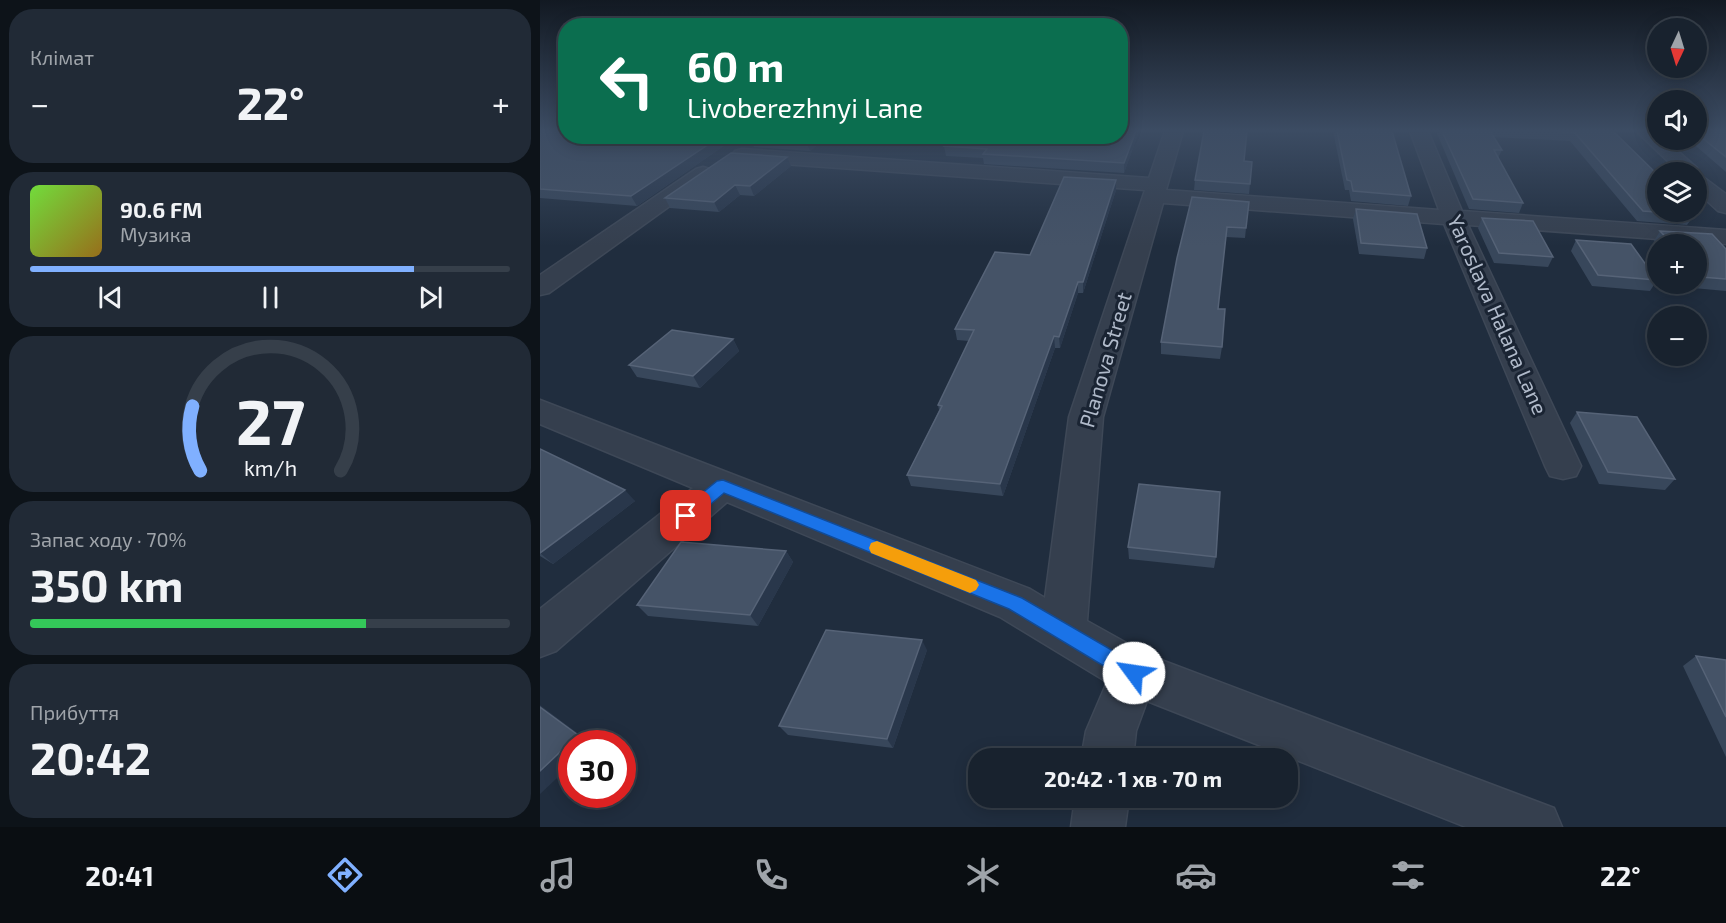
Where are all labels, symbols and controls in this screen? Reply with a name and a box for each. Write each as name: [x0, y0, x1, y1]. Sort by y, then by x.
north arrow: [1647, 18, 1707, 78]
map controls: [1647, 18, 1707, 366]
text: 60 m: [687, 40, 784, 90]
icon: left: [588, 42, 666, 120]
text: Клімат: [30, 45, 94, 69]
text: 22°: [237, 75, 304, 129]
text: −: [30, 83, 49, 123]
text: +: [492, 83, 510, 123]
button: sound: [1647, 90, 1707, 150]
text: Livoberezhnyi Lane: [687, 91, 923, 123]
button: layers: [1647, 162, 1707, 222]
text: 90.6 FM: [120, 196, 202, 222]
street label: Yaroslava Halana Lane: [1443, 211, 1554, 418]
text: Музика: [120, 222, 192, 246]
button: +: [1647, 234, 1707, 294]
icon: previous: [94, 281, 127, 314]
icon: pause: [254, 281, 287, 314]
icon: next: [414, 281, 447, 314]
street label: Planova Street: [1073, 289, 1136, 430]
button: −: [1647, 306, 1707, 366]
text: 27: [235, 383, 305, 458]
text: km/h: [243, 455, 297, 480]
pin: [660, 490, 711, 541]
icon: arrive: [669, 499, 702, 532]
text: Запас ходу · 70%: [30, 527, 186, 551]
text: 350 km: [30, 557, 183, 611]
position arrow: [1102, 641, 1166, 705]
text: Прибуття: [30, 700, 119, 724]
text: 20:42: [30, 730, 151, 784]
speed limit sign: 30: [558, 730, 636, 808]
text: 20:42 · 1 хв · 70 m: [1044, 765, 1222, 791]
icon: directions: [324, 854, 366, 896]
icon: music: [537, 854, 579, 896]
icon: phone: [750, 854, 792, 896]
icon: climate: [962, 854, 1004, 896]
icon: car: [1175, 854, 1217, 896]
icon: filters: [1387, 854, 1429, 896]
text: 20:41: [85, 859, 154, 891]
text: 22°: [1600, 859, 1641, 891]

